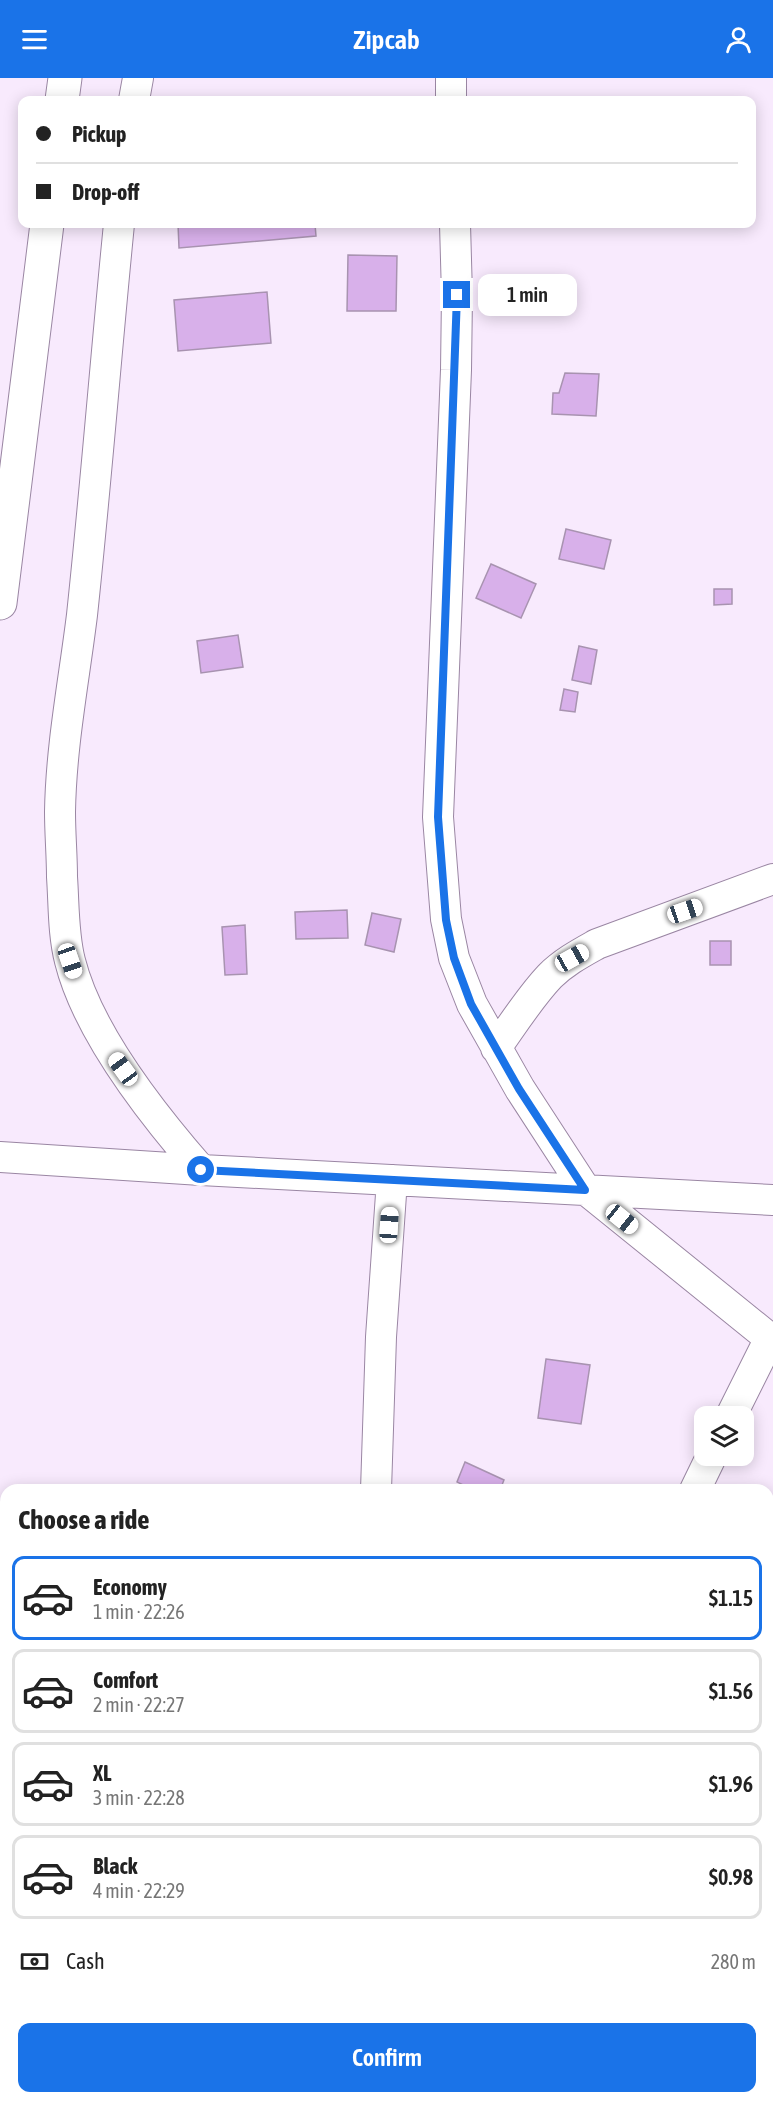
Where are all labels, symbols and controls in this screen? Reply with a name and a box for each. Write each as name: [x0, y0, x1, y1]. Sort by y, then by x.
icon: menu: [18, 23, 51, 56]
icon: person: [722, 23, 755, 56]
text: Zipcab: [353, 24, 420, 55]
text: Pickup: [72, 121, 127, 147]
text: Drop-off: [72, 179, 139, 205]
callout: 1 min: [478, 274, 577, 316]
route end: [443, 281, 470, 308]
text: 1 min: [507, 283, 548, 306]
car: [665, 897, 705, 925]
car: [56, 941, 84, 981]
car: [552, 941, 592, 975]
car: [105, 1049, 141, 1089]
route start: [187, 1156, 214, 1183]
car: [602, 1201, 642, 1237]
car: [379, 1206, 399, 1244]
map controls: [694, 1406, 754, 1466]
button: layers: [694, 1406, 754, 1466]
text: Choose a ride: [18, 1504, 150, 1535]
icon: car: [21, 1571, 75, 1625]
text: Economy: [93, 1574, 167, 1600]
text: $1.15: [709, 1585, 753, 1611]
text: 1 min · 22:26: [93, 1600, 185, 1623]
icon: car: [21, 1664, 75, 1718]
text: Comfort: [93, 1667, 158, 1693]
text: $1.56: [709, 1678, 753, 1704]
text: 2 min · 22:27: [93, 1693, 185, 1716]
icon: car: [21, 1757, 75, 1811]
text: XL: [93, 1760, 111, 1786]
text: $1.96: [709, 1771, 753, 1797]
text: 3 min · 22:28: [93, 1786, 185, 1809]
icon: car: [21, 1850, 75, 1904]
text: Black: [93, 1853, 137, 1879]
text: $0.98: [709, 1864, 753, 1890]
text: 4 min · 22:29: [93, 1879, 185, 1902]
icon: cash: [18, 1945, 51, 1978]
text: Cash: [66, 1948, 105, 1974]
text: 280 m: [711, 1950, 756, 1973]
button: Confirm: [18, 2023, 756, 2092]

